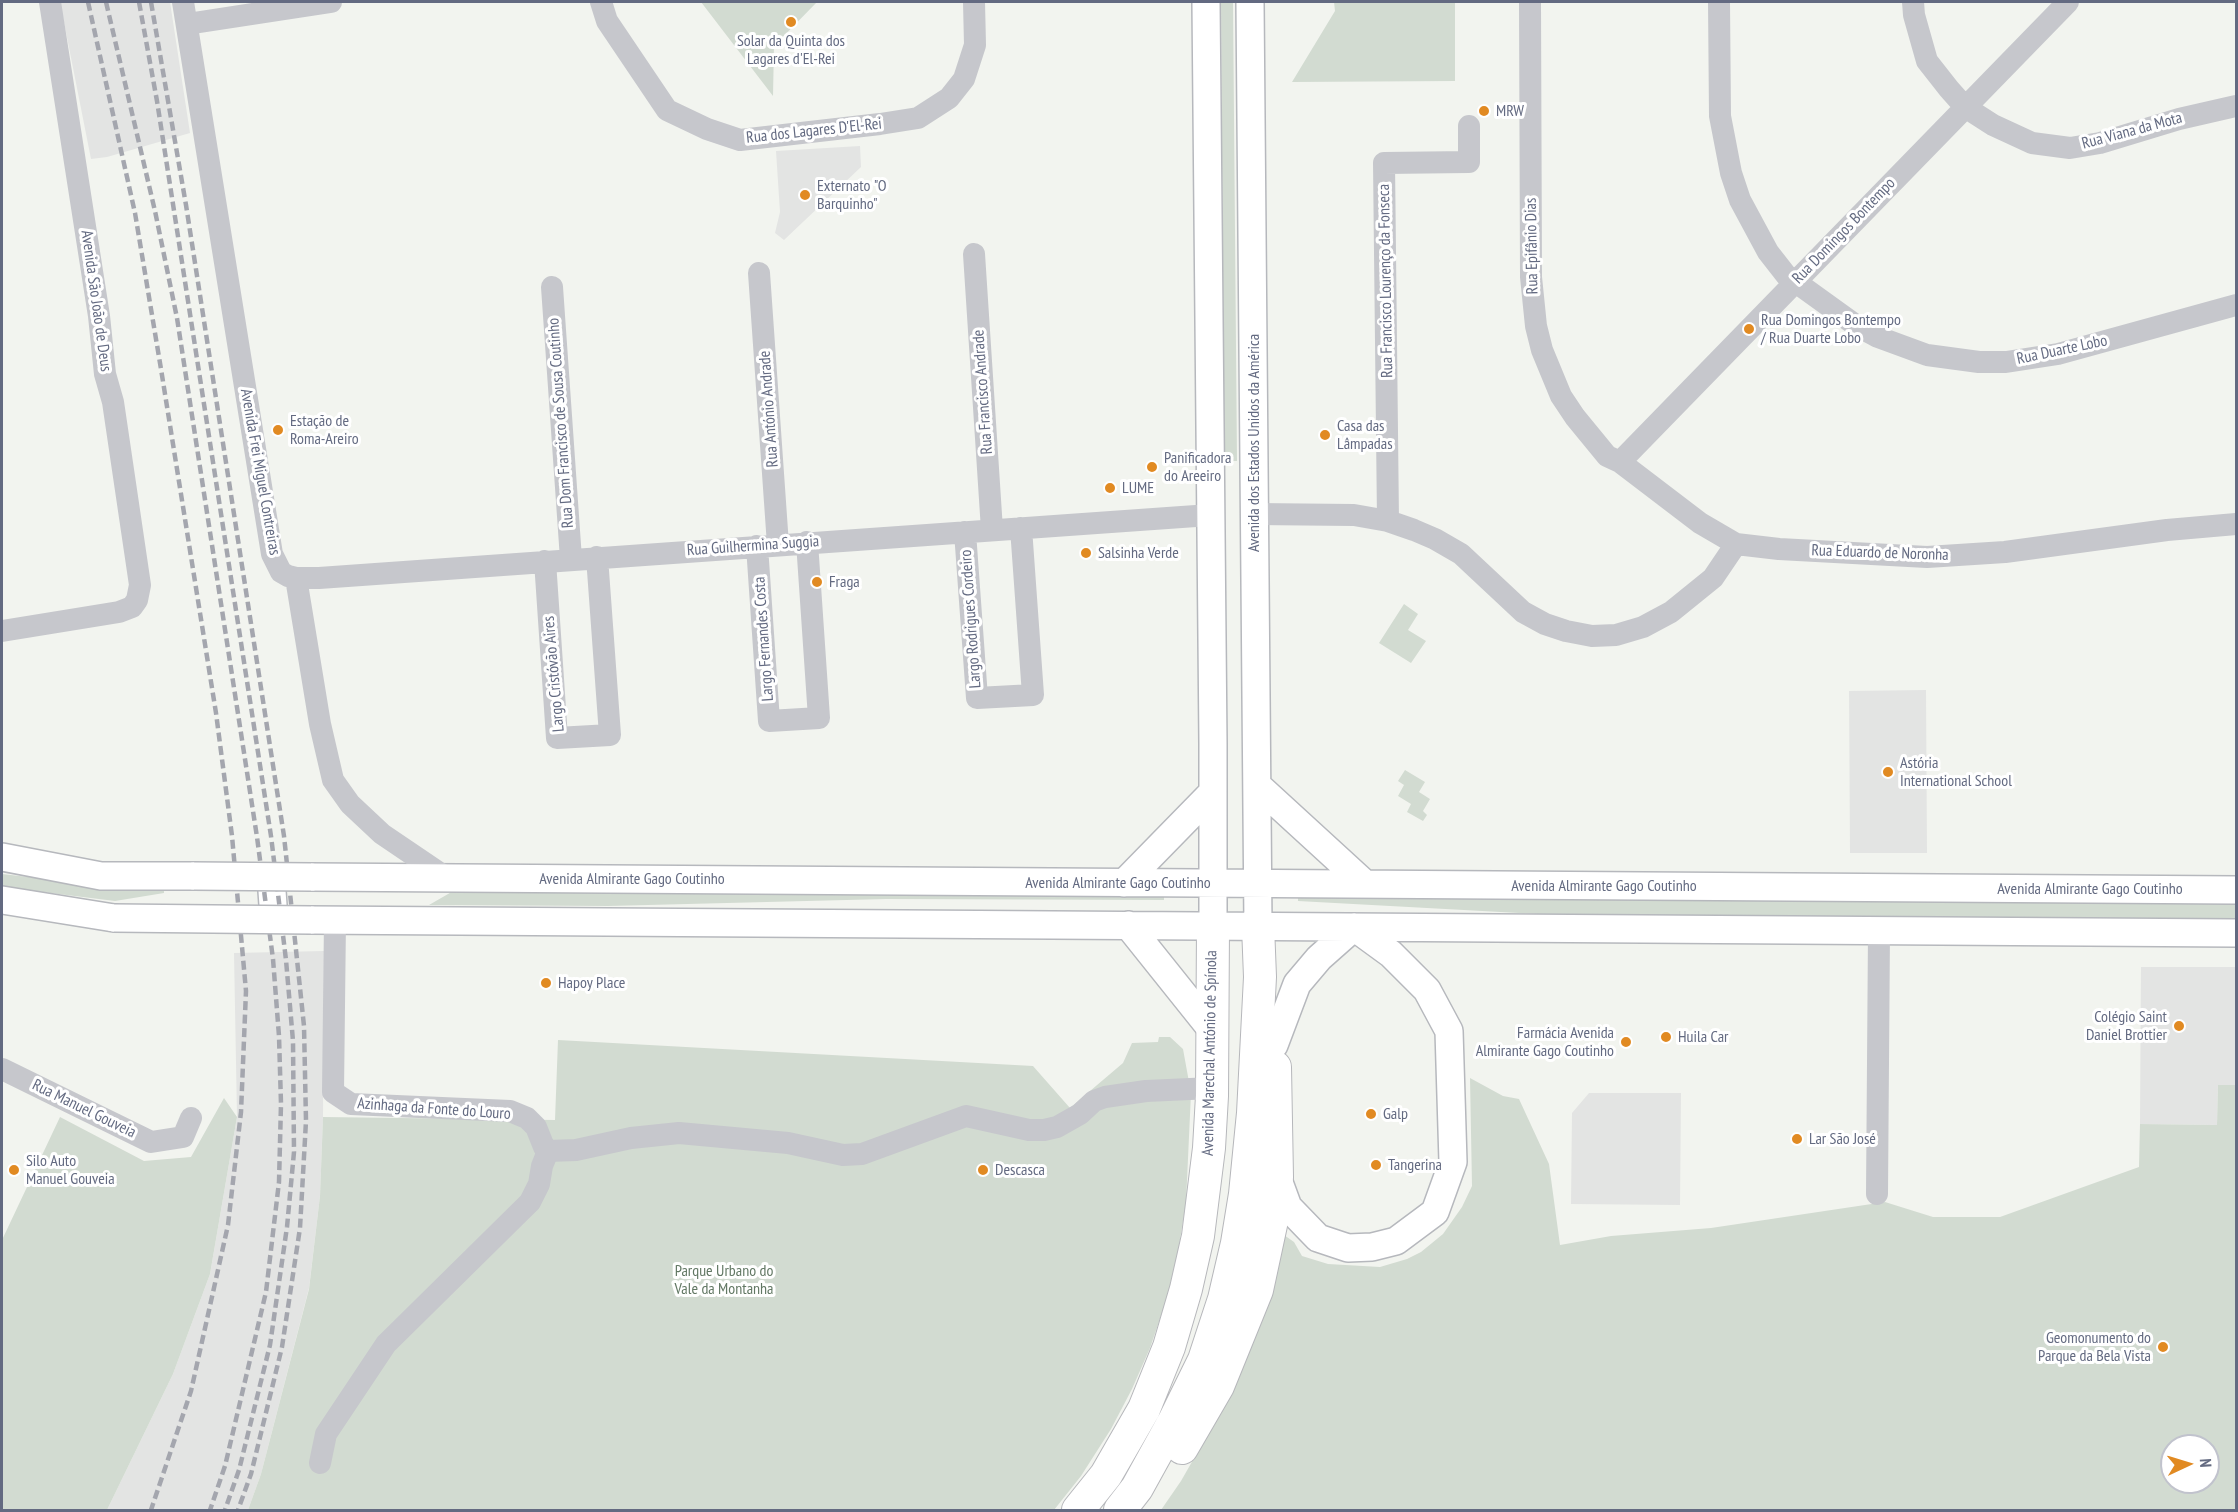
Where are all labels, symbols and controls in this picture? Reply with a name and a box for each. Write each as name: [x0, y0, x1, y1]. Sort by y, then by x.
marker: Solar da Quinta dos Lagares d'El-Rei: [784, 15, 798, 29]
place label: Solar da Quinta dos Lagares d'El-Rei: [737, 31, 845, 69]
place label: MRW: [1496, 101, 1524, 121]
marker: MRW: [1477, 104, 1491, 118]
street label: Rua Viana da Mota: [2080, 108, 2184, 154]
street label: Rua dos Lagares D'El-Rei: [745, 114, 883, 148]
street label: Rua Domingos Bontempo: [1789, 174, 1899, 288]
place label: Externato "O Barquinho": [817, 176, 887, 214]
street label: Rua Francisco Lourenço da Fonseca: [1375, 184, 1397, 378]
marker: Externato "O Barquinho": [798, 188, 812, 202]
street label: Rua Epifânio Dias: [1522, 197, 1542, 295]
street label: Avenida São João de Deus: [77, 229, 115, 373]
place label: Rua Domingos Bontempo / Rua Duarte Lobo: [1761, 310, 1901, 348]
street label: Rua Dom Francisco de Sousa Coutinho: [544, 317, 578, 529]
marker: Rua Domingos Bontempo / Rua Duarte Lobo: [1742, 322, 1756, 336]
street label: Rua Francisco Andrade: [969, 329, 997, 455]
street label: Rua Duarte Lobo: [2015, 331, 2109, 369]
street label: Avenida dos Estados Unidos da América: [1244, 334, 1264, 552]
street label: Rua António Andrade: [755, 350, 783, 468]
street label: Avenida Frei Miguel Contreiras: [236, 387, 284, 557]
place label: Estação de Roma-Areiro: [290, 411, 359, 449]
place label: Casa das Lâmpadas: [1337, 416, 1393, 454]
marker: Estação de Roma-Areiro: [271, 423, 285, 437]
marker: Casa das Lâmpadas: [1318, 428, 1332, 442]
place label: Panificadora do Areeiro: [1164, 448, 1231, 486]
marker: Panificadora do Areeiro: [1145, 460, 1159, 474]
place label: LUME: [1122, 478, 1154, 498]
marker: LUME: [1103, 481, 1117, 495]
street label: Rua Guilhermina Suggia: [686, 532, 820, 560]
street label: Rua Eduardo de Noronha: [1811, 541, 1949, 565]
place label: Salsinha Verde: [1098, 543, 1179, 563]
marker: Salsinha Verde: [1079, 546, 1093, 560]
street label: Largo Rodrigues Cordeiro: [957, 549, 985, 689]
place label: Fraga: [829, 572, 860, 592]
marker: Fraga: [810, 575, 824, 589]
street label: Largo Fernandes Costa: [750, 576, 778, 702]
street label: Largo Cristóvão Aires: [539, 615, 569, 733]
place label: Astória International School: [1900, 753, 2012, 791]
marker: Astória International School: [1881, 765, 1895, 779]
street label: Avenida Almirante Gago Coutinho: [539, 869, 725, 889]
street label: Avenida Almirante Gago Coutinho: [1025, 873, 1211, 893]
street label: Avenida Almirante Gago Coutinho: [1511, 876, 1697, 896]
street label: Avenida Almirante Gago Coutinho: [1997, 879, 2183, 899]
street label: Avenida Marechal António de Spínola: [1199, 950, 1221, 1156]
place label: Hapoy Place: [558, 973, 625, 993]
marker: Hapoy Place: [539, 976, 553, 990]
place label: Colégio Saint Daniel Brottier: [2086, 1007, 2167, 1045]
marker: Colégio Saint Daniel Brottier: [2172, 1019, 2186, 1033]
place label: Farmácia Avenida Almirante Gago Coutinho: [1476, 1023, 1614, 1061]
place label: Huila Car: [1678, 1027, 1728, 1047]
marker: Huila Car: [1659, 1030, 1673, 1044]
marker: Farmácia Avenida Almirante Gago Coutinho: [1619, 1035, 1633, 1049]
street label: Rua Manuel Gouveia: [29, 1076, 139, 1142]
street label: Azinhaga da Fonte do Louro: [357, 1094, 511, 1124]
place label: Galp: [1383, 1104, 1408, 1124]
marker: Galp: [1364, 1107, 1378, 1121]
place label: Lar São José: [1809, 1129, 1876, 1149]
marker: Lar São José: [1790, 1132, 1804, 1146]
place label: Silo Auto Manuel Gouveia: [26, 1151, 115, 1189]
place label: Tangerina: [1388, 1155, 1442, 1175]
marker: Tangerina: [1369, 1158, 1383, 1172]
place label: Descasca: [995, 1160, 1045, 1180]
marker: Silo Auto Manuel Gouveia: [7, 1163, 21, 1177]
marker: Descasca: [976, 1163, 990, 1177]
park label: Parque Urbano do Vale da Montanha: [675, 1261, 773, 1299]
place label: Geomonumento do Parque da Bela Vista: [2038, 1328, 2151, 1366]
marker: Geomonumento do Parque da Bela Vista: [2156, 1340, 2170, 1354]
north arrow: [2160, 1434, 2220, 1494]
text: N: [2196, 1458, 2216, 1468]

